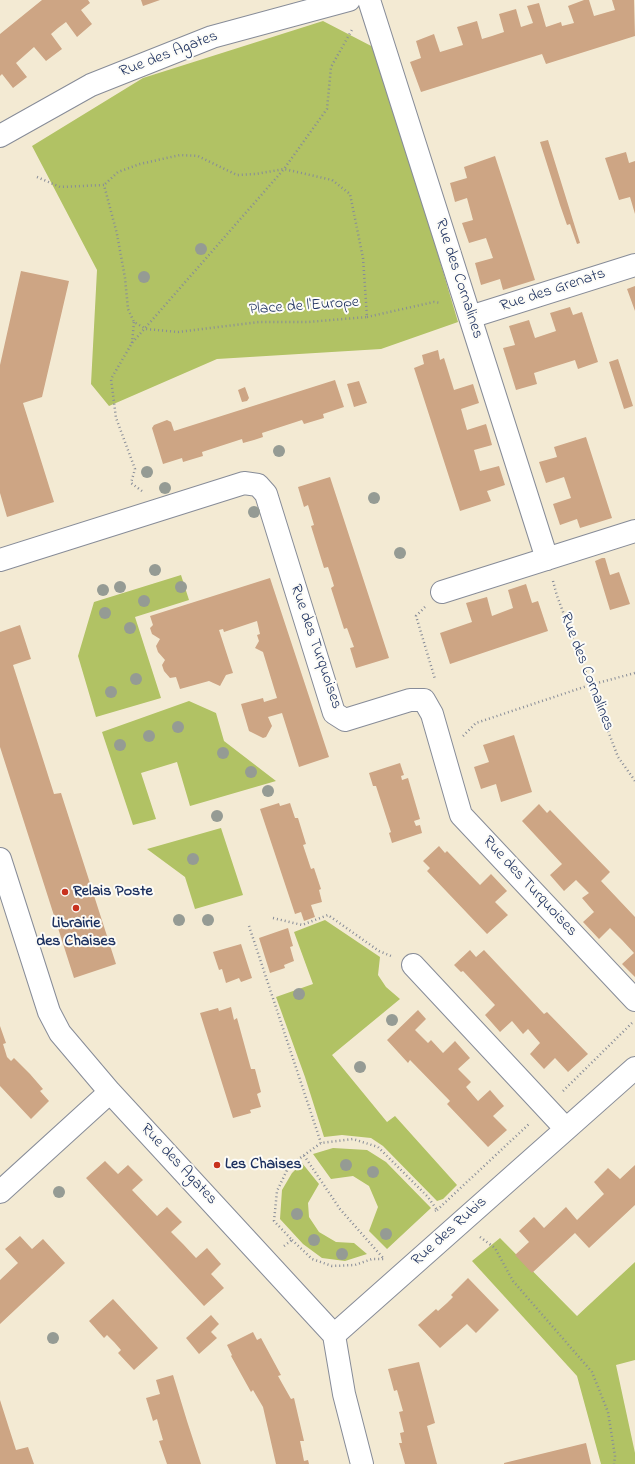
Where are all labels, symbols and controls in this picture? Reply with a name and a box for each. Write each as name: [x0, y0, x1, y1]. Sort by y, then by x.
street label: Rue des Agates: [117, 27, 221, 83]
street label: Rue des Cornalines: [430, 217, 486, 341]
street label: Rue des Grenats: [498, 265, 608, 317]
street label: Place de l'Europe: [248, 294, 360, 320]
street label: Rue des Turquoises: [285, 582, 345, 712]
street label: Rue des Cornalines: [555, 610, 617, 734]
street label: Rue des Turquoises: [478, 833, 580, 941]
place label: Relais Poste: [73, 882, 153, 902]
marker: Relais Poste: [60, 887, 70, 897]
marker: Librairie des Chaises: [71, 903, 81, 913]
place label: Librairie des Chaises: [36, 914, 116, 952]
street label: Rue des Agates: [136, 1120, 220, 1210]
place label: Les Chaises: [225, 1155, 302, 1175]
marker: Les Chaises: [212, 1160, 222, 1170]
street label: Rue des Rubis: [408, 1193, 492, 1271]

